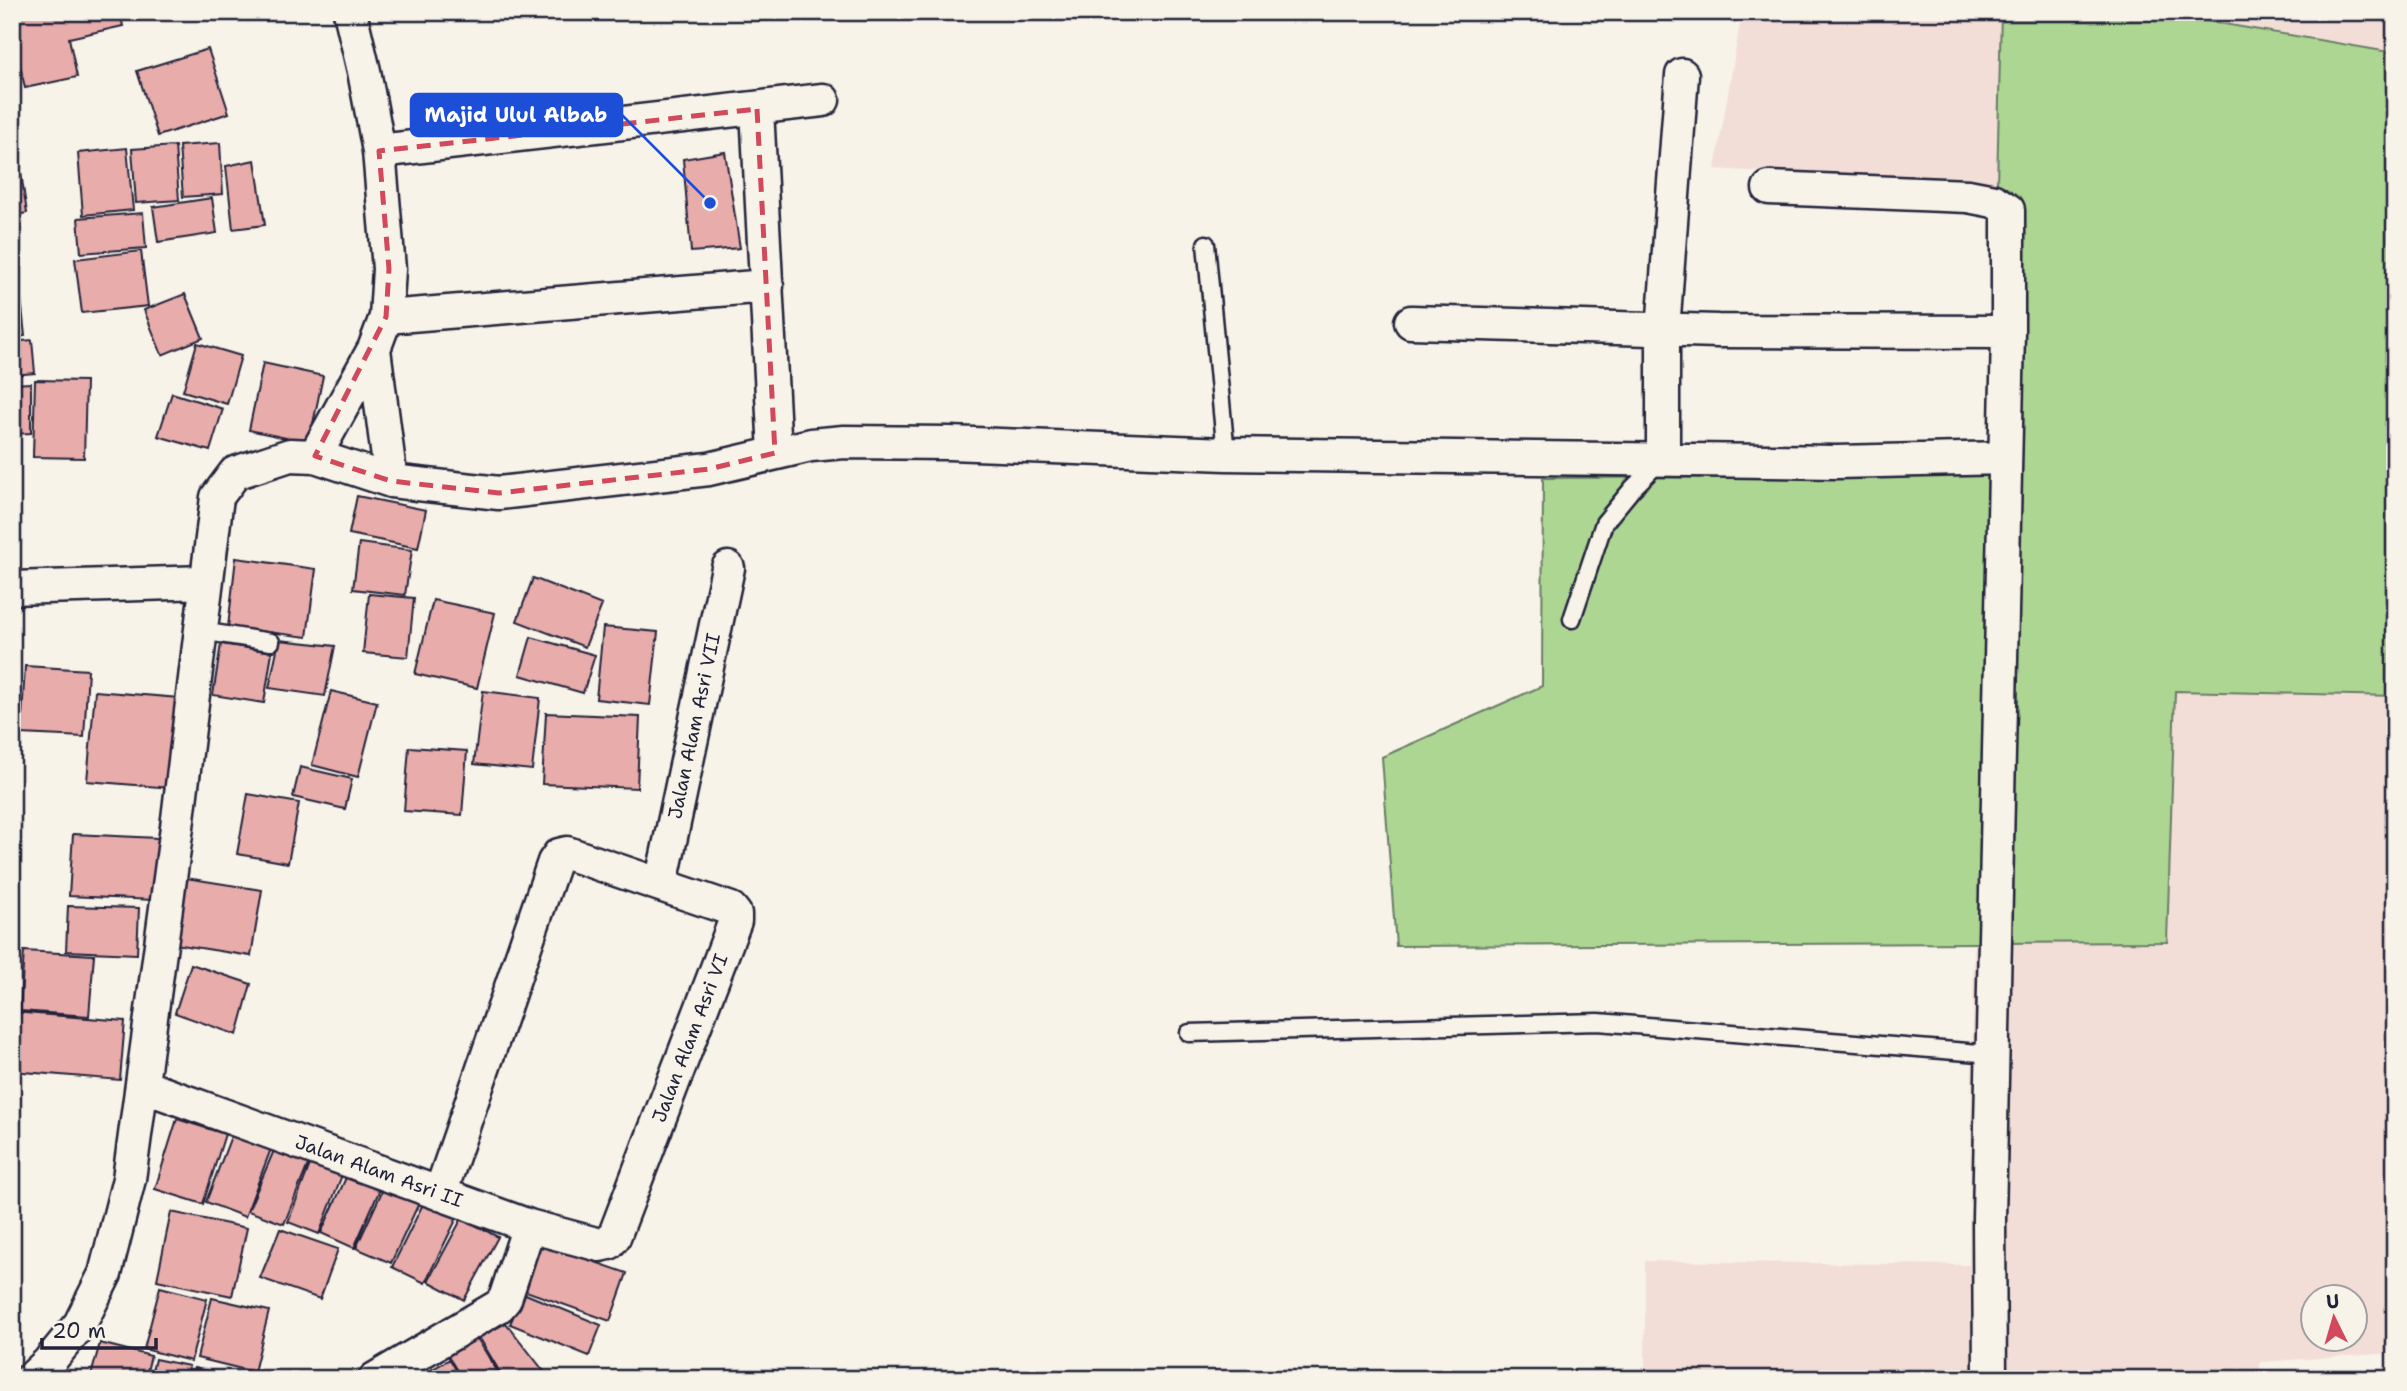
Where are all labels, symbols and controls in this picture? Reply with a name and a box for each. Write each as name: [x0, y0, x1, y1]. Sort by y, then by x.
callout: Majid Ulul Albab: [411, 94, 622, 136]
text: Majid Ulul Albab: [425, 101, 607, 129]
street label: Jalan Alam Asri VII: [662, 631, 726, 821]
street label: Jalan Alam Asri VI: [646, 950, 734, 1126]
street label: Jalan Alam Asri II: [292, 1129, 466, 1213]
north arrow: [2298, 1282, 2368, 1352]
text: U: [2325, 1289, 2340, 1315]
scale bar: [42, 1307, 156, 1351]
text: 20 m: [52, 1317, 106, 1345]

